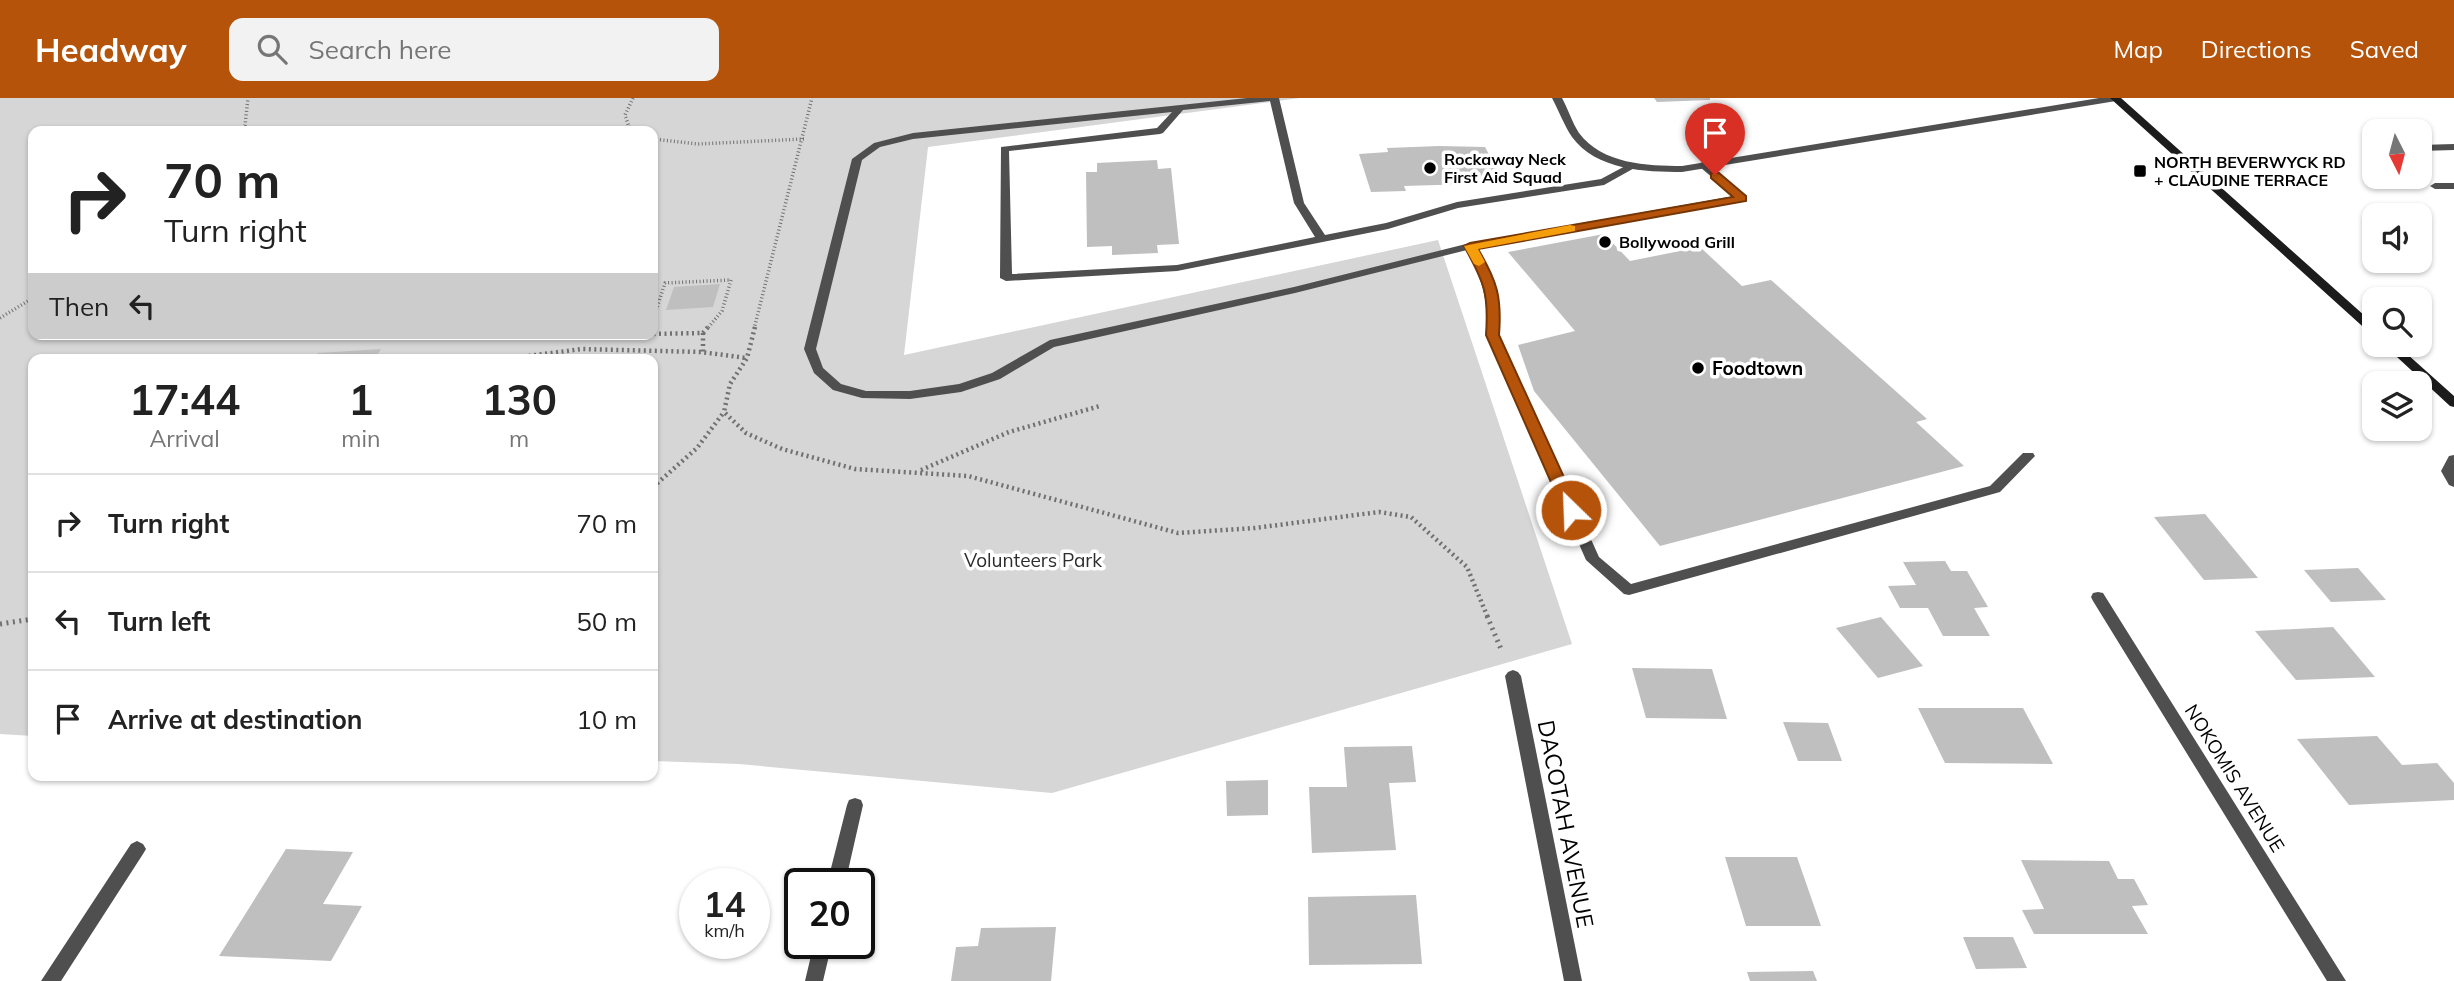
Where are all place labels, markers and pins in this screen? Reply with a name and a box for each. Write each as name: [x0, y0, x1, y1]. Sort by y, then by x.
pin: [1685, 103, 1745, 175]
place label: Rockaway Neck First Aid Squad: [1444, 149, 1567, 187]
place label: NORTH BEVERWYCK RD + CLAUDINE TERRACE: [2154, 152, 2346, 190]
marker: Rockaway Neck First Aid Squad: [1422, 160, 1438, 176]
marker: NORTH BEVERWYCK RD + CLAUDINE TERRACE: [2132, 163, 2148, 179]
place label: Bollywood Grill: [1619, 232, 1735, 252]
marker: Bollywood Grill: [1597, 234, 1613, 250]
place label: Foodtown: [1712, 356, 1803, 380]
marker: Foodtown: [1690, 360, 1706, 376]

